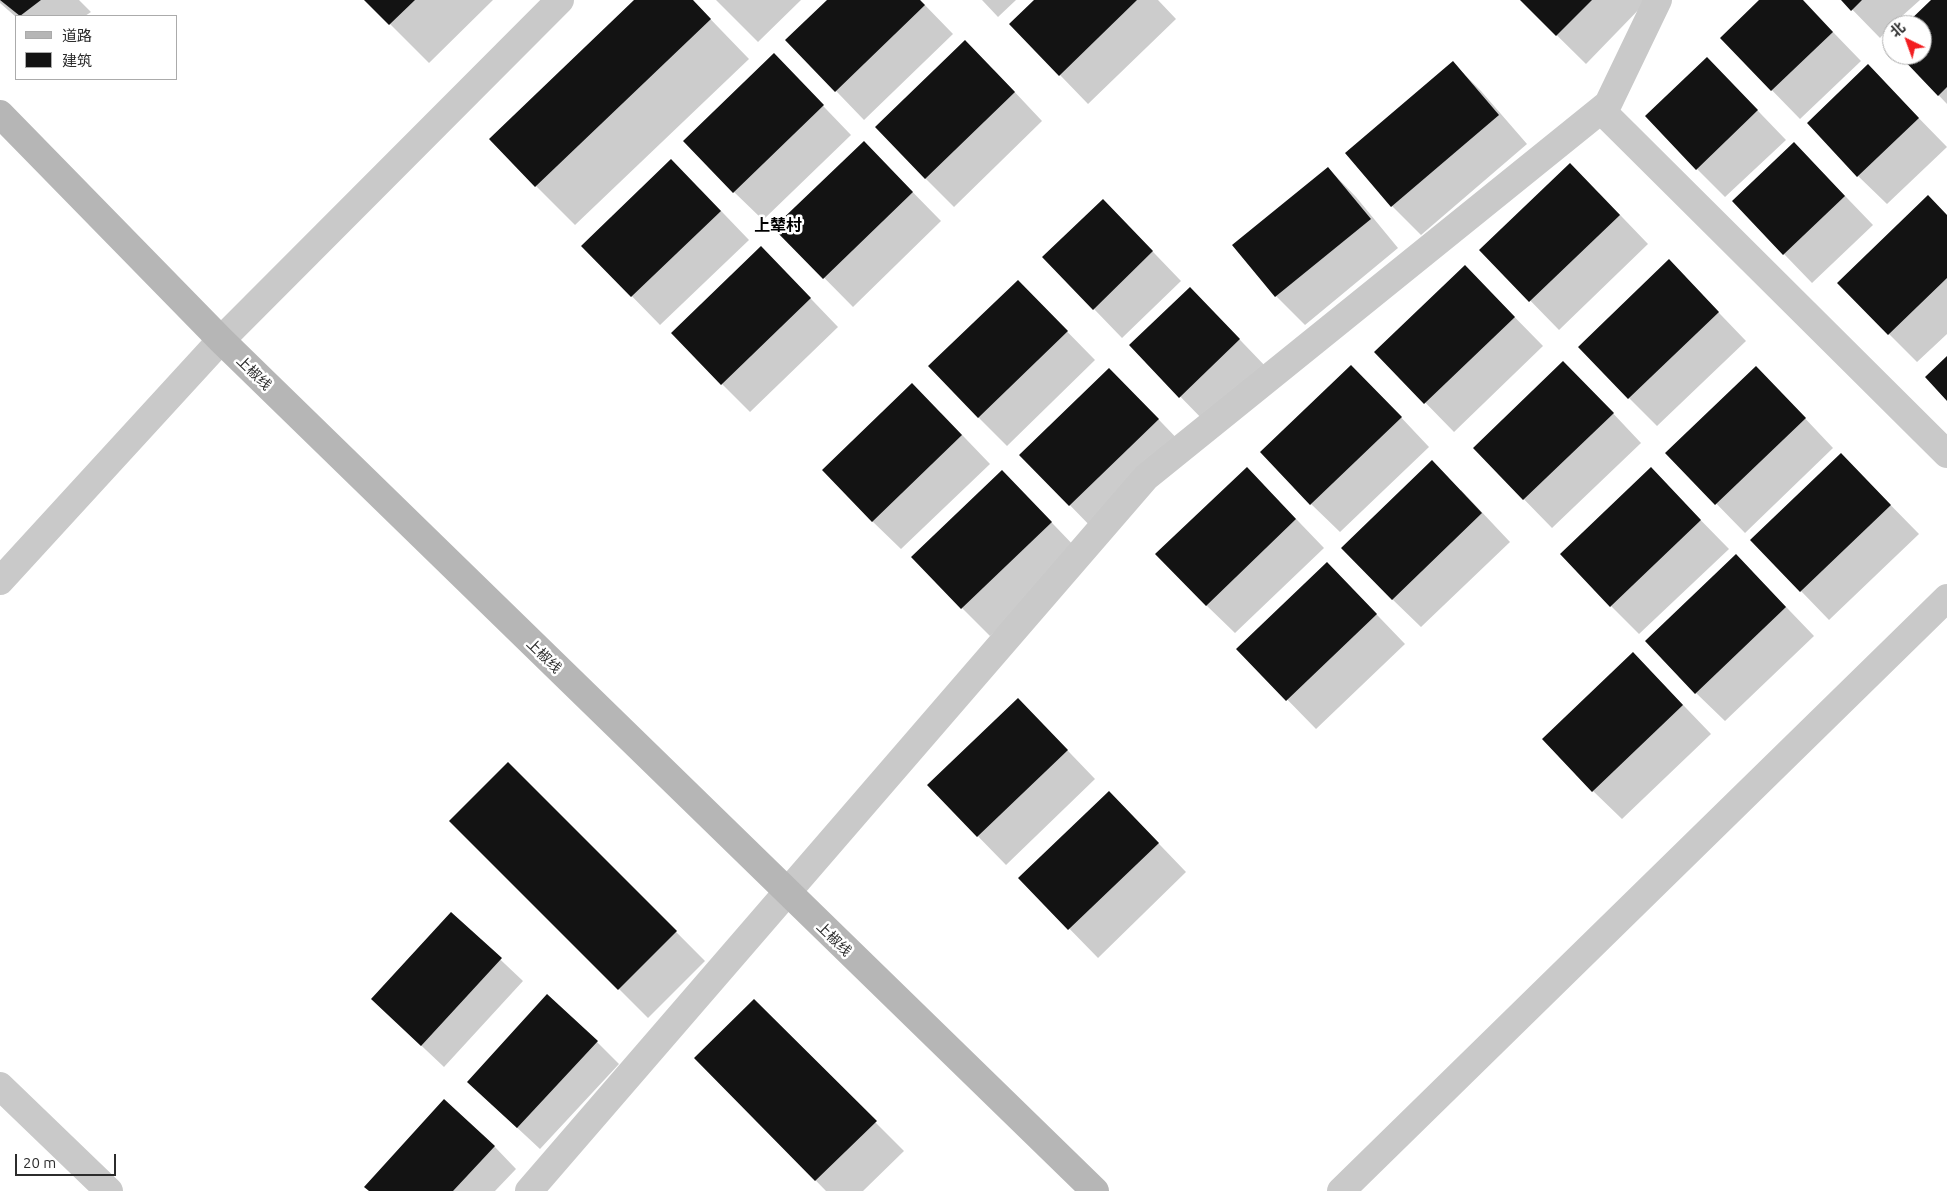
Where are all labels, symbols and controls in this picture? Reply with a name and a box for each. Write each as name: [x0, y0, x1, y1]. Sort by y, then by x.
legend: [15, 15, 178, 80]
north arrow: [1882, 15, 1932, 65]
text: 北: [1887, 19, 1908, 40]
text: 道路: [62, 27, 92, 44]
text: 建筑: [62, 52, 92, 69]
district label: 上辇村: [754, 216, 802, 236]
street label: 上椒线: [233, 352, 275, 394]
street label: 上椒线: [523, 635, 565, 677]
street label: 上椒线: [813, 918, 855, 960]
scale bar: [18, 1144, 119, 1176]
text: 20 m: [23, 1154, 56, 1171]

